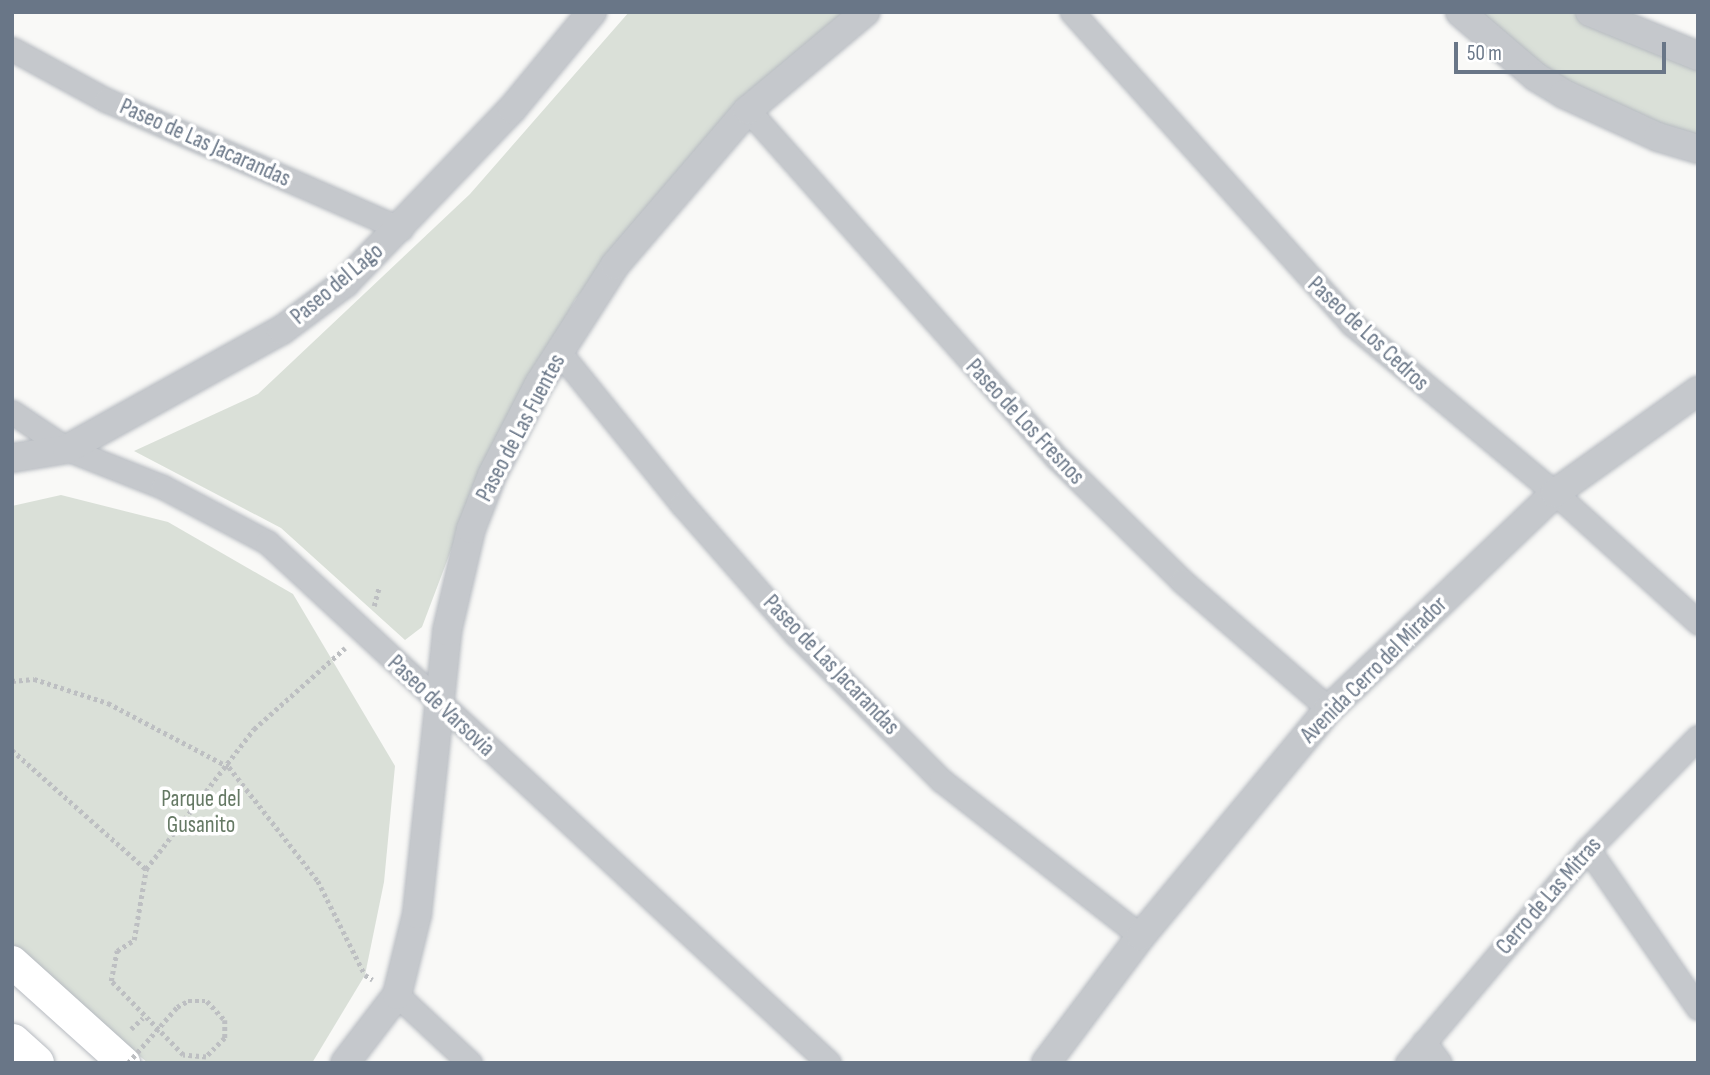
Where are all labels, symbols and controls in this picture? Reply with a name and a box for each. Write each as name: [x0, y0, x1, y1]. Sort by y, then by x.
scale bar: [1458, 28, 1670, 72]
text: 50 m: [1467, 41, 1502, 66]
street label: Paseo de Las Jacarandas: [115, 93, 295, 193]
street label: Paseo del Lago: [285, 238, 389, 330]
street label: Paseo de Los Cedros: [1302, 271, 1434, 397]
street label: Paseo de Las Fuentes: [471, 350, 571, 506]
street label: Paseo de Los Fresnos: [960, 354, 1090, 490]
street label: Paseo de Las Jacarandas: [757, 589, 905, 741]
street label: Avenida Cerro del Mirador: [1295, 591, 1453, 749]
street label: Paseo de Varsovia: [382, 650, 500, 762]
park label: Parque del Gusanito: [161, 785, 241, 839]
street label: Cerro de Las Mitras: [1491, 832, 1607, 960]

